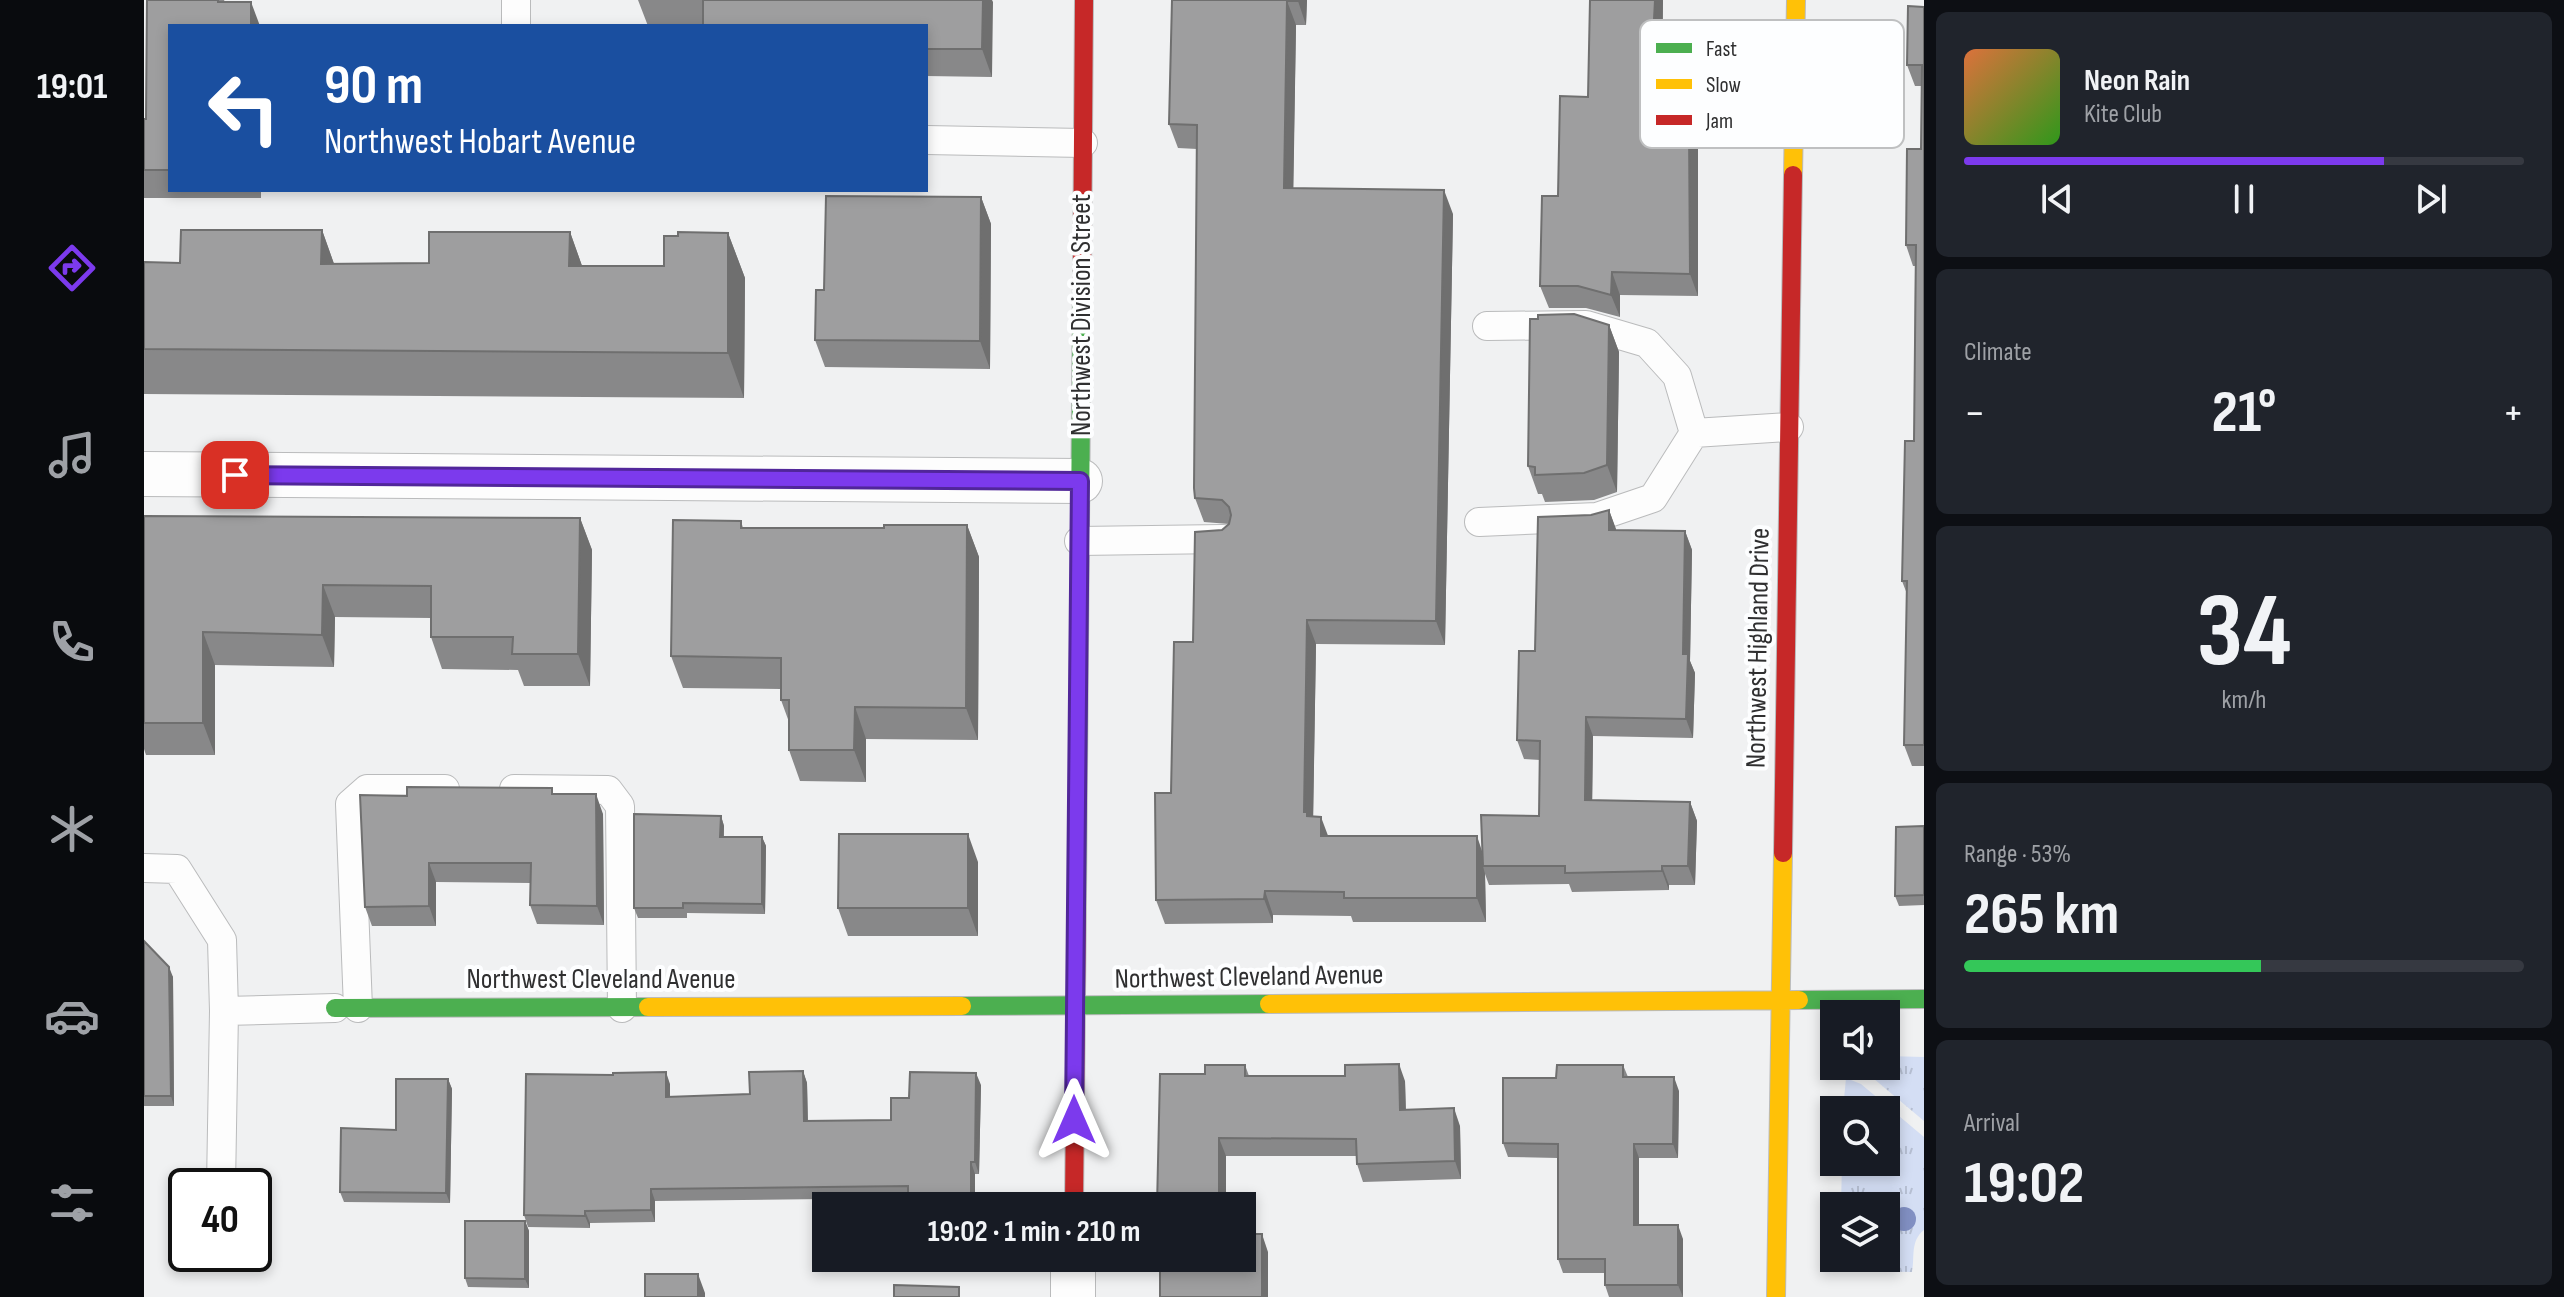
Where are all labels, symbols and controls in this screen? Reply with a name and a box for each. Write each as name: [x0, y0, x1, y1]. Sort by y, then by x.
legend: [1640, 20, 1904, 148]
text: Fast: [1706, 36, 1737, 63]
text: 90 m: [324, 53, 423, 120]
icon: left: [192, 56, 296, 160]
text: Neon Rain: [2084, 63, 2190, 99]
text: 19:01: [37, 66, 107, 109]
text: Slow: [1706, 72, 1741, 99]
text: Kite Club: [2084, 99, 2162, 130]
text: Jam: [1705, 108, 1733, 135]
text: Northwest Hobart Avenue: [324, 121, 636, 164]
icon: previous: [2035, 177, 2079, 221]
icon: pause: [2222, 177, 2266, 221]
icon: next: [2409, 177, 2453, 221]
street label: Northwest Division Street: [1065, 194, 1098, 436]
icon: directions: [44, 240, 100, 296]
text: Climate: [1964, 337, 2032, 368]
text: 21°: [2211, 377, 2277, 449]
text: −: [1964, 387, 1986, 440]
text: +: [2502, 387, 2524, 440]
icon: music: [44, 427, 100, 483]
pin: [201, 441, 269, 509]
icon: arrive: [213, 453, 257, 497]
street label: Northwest Highland Drive: [1739, 528, 1777, 768]
text: 34: [2196, 570, 2292, 695]
icon: phone: [44, 614, 100, 670]
text: km/h: [2222, 685, 2266, 716]
icon: climate: [44, 801, 100, 857]
text: Range · 53%: [1964, 839, 2071, 870]
text: 265 km: [1964, 879, 2119, 951]
street label: Northwest Cleveland Avenue: [1114, 958, 1384, 996]
street label: Northwest Cleveland Avenue: [467, 963, 735, 996]
icon: car: [44, 988, 100, 1044]
map controls: [1820, 1000, 1900, 1272]
button: sound: [1820, 1000, 1900, 1080]
position arrow: [1032, 1078, 1116, 1162]
button: search: [1820, 1096, 1900, 1176]
text: Arrival: [1964, 1108, 2020, 1139]
text: 19:02: [1964, 1148, 2084, 1220]
speed limit sign: 40: [168, 1168, 272, 1272]
icon: filters: [44, 1175, 100, 1231]
button: layers: [1820, 1192, 1900, 1272]
text: 19:02 · 1 min · 210 m: [928, 1214, 1140, 1250]

